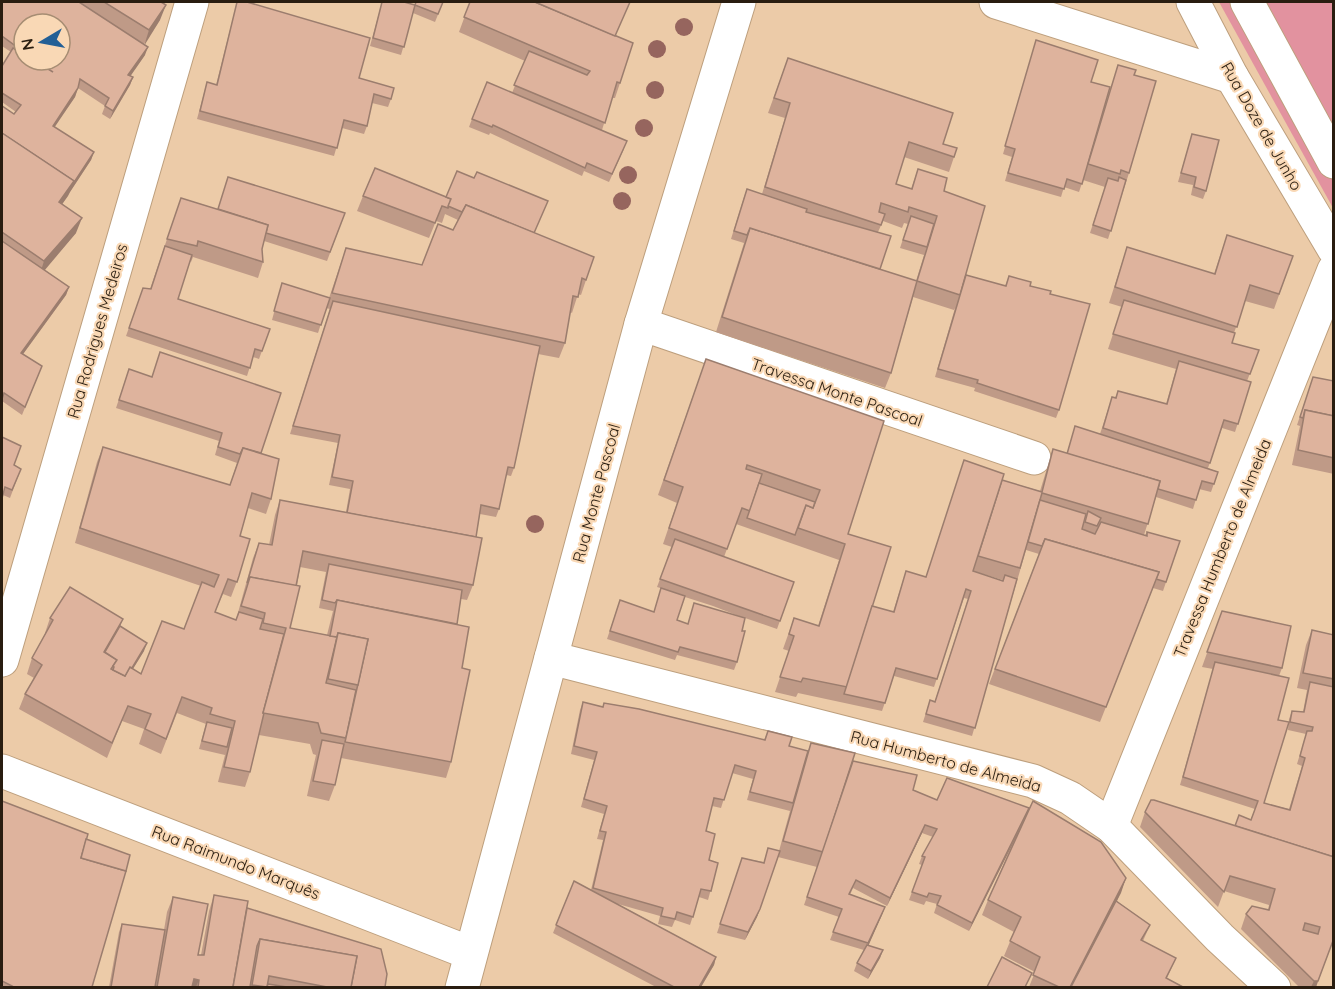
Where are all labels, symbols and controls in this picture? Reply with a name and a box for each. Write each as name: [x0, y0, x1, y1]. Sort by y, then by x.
north arrow: [12, 12, 72, 72]
text: N: [16, 37, 38, 52]
street label: Rua Doze de Junho: [1217, 58, 1307, 194]
street label: Rua Rodrigues Medeiros: [62, 241, 132, 421]
street label: Travessa Monte Pascoal: [749, 353, 925, 431]
street label: Rua Monte Pascoal: [568, 422, 624, 564]
street label: Travessa Humberto de Almeida: [1169, 436, 1275, 660]
street label: Rua Humberto de Almeida: [848, 726, 1044, 796]
street label: Rua Raimundo Marquês: [149, 821, 323, 903]

